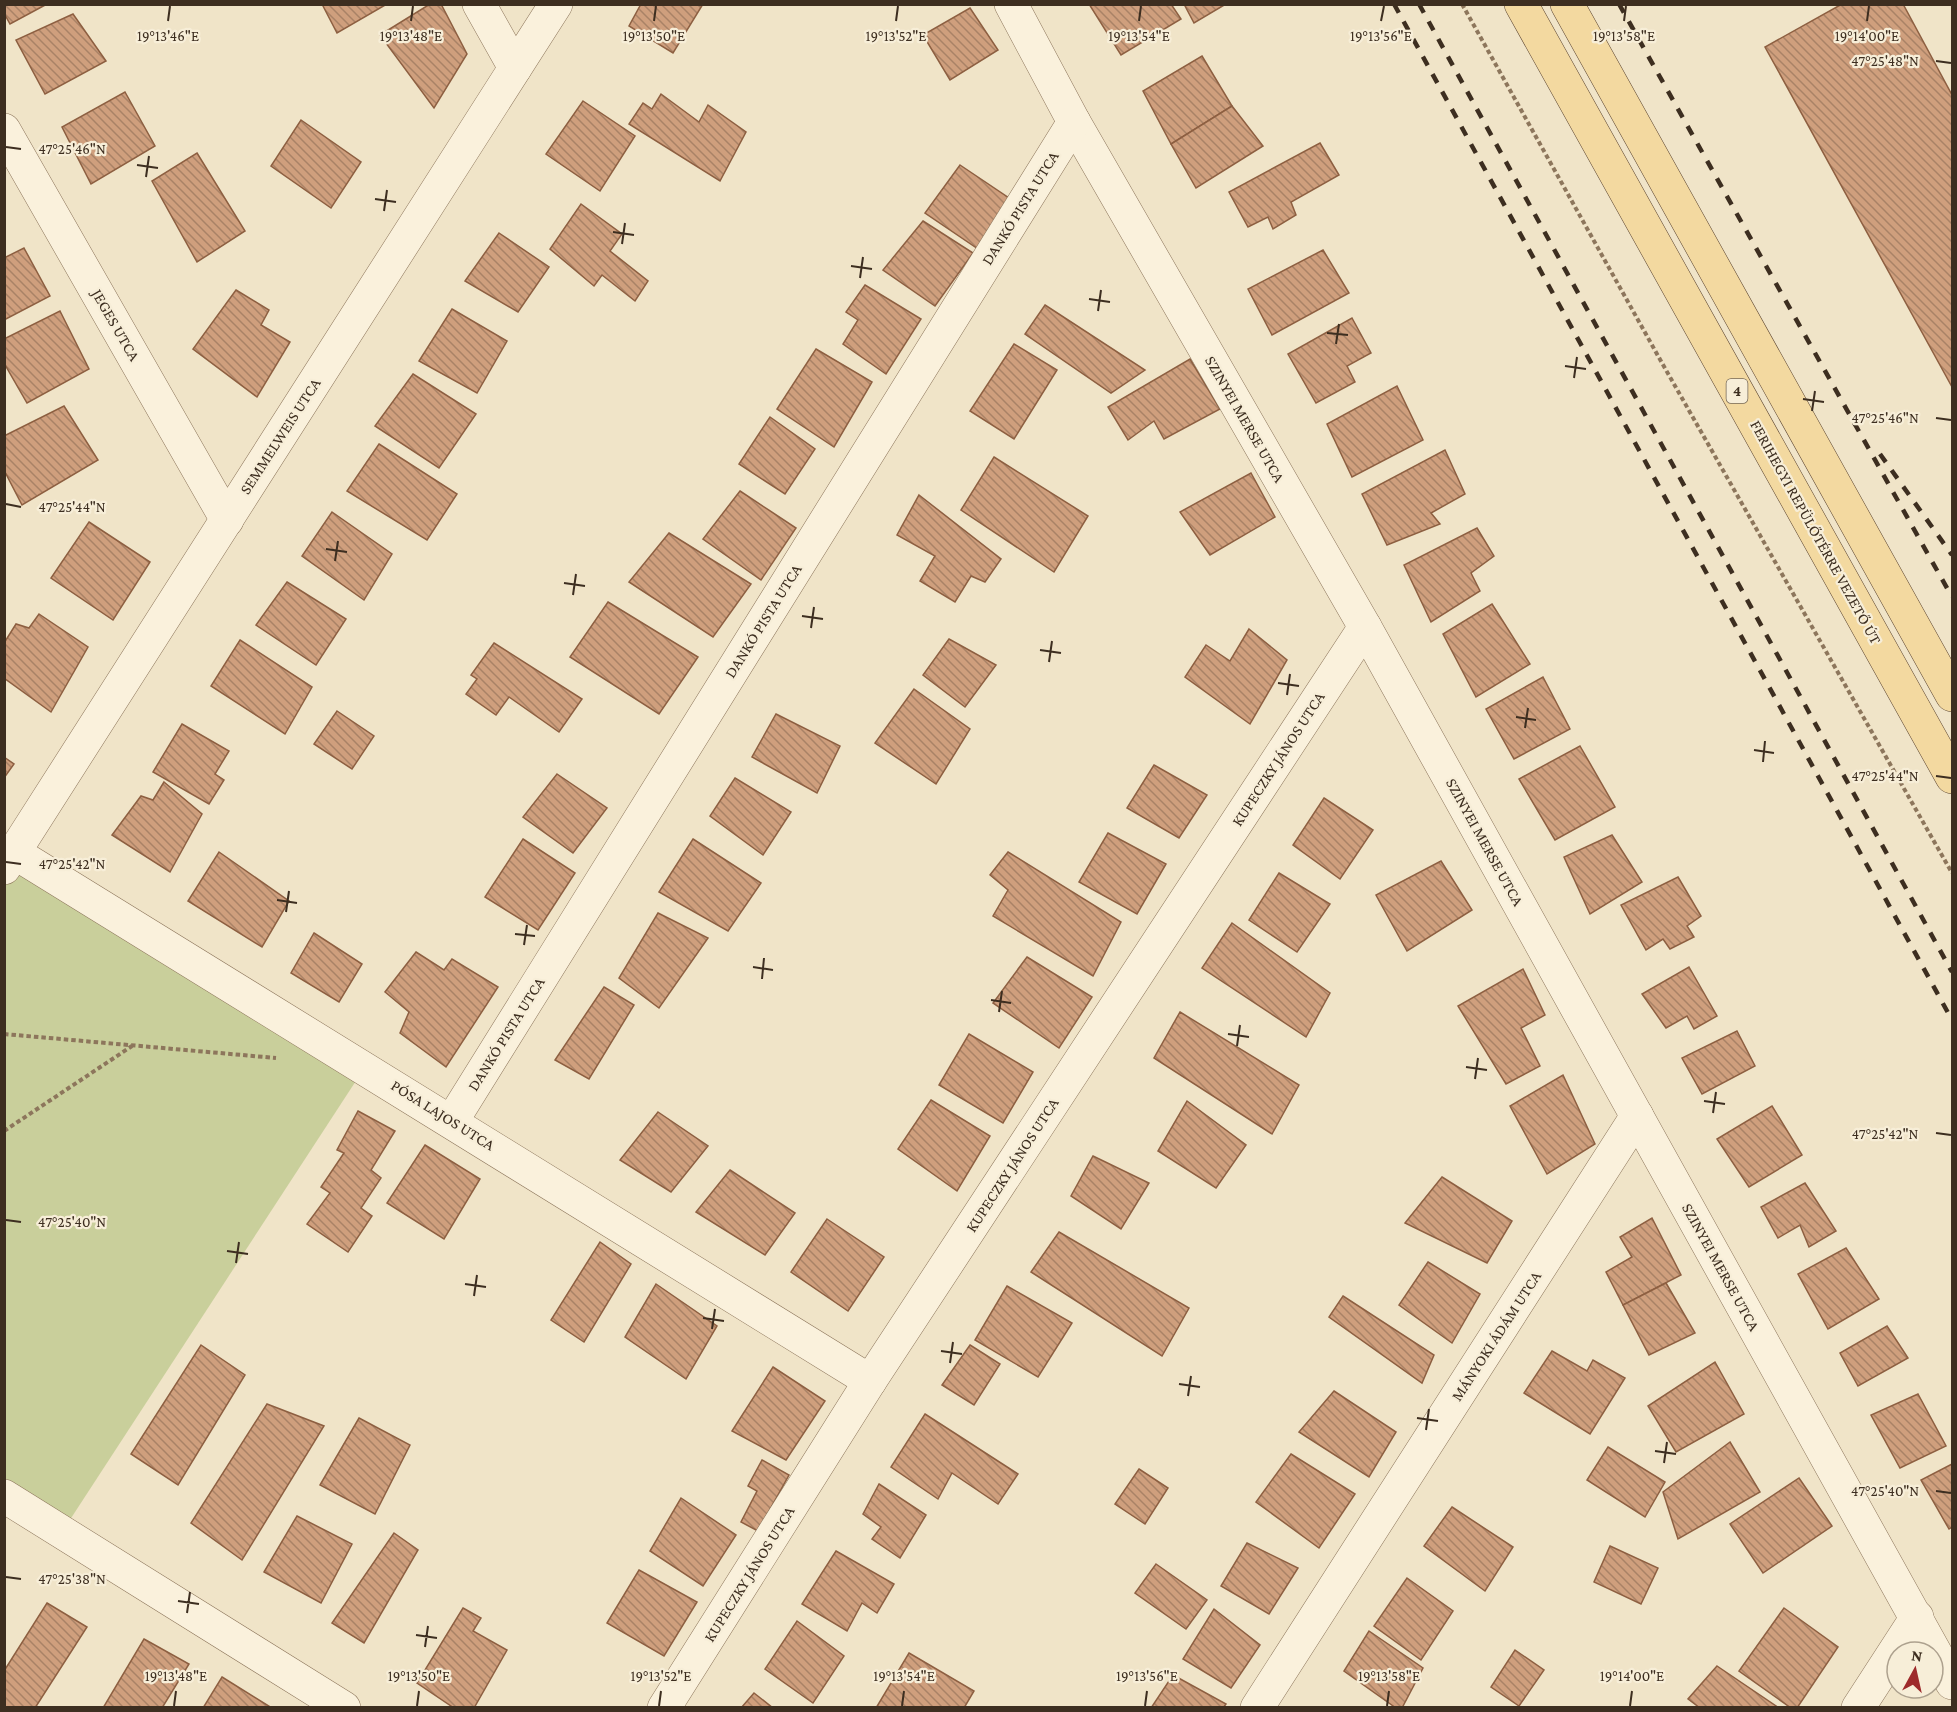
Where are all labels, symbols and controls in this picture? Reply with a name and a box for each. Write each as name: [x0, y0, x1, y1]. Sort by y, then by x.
text: 19°13'46"E: [137, 28, 199, 44]
text: 19°13'48"E: [380, 28, 442, 44]
text: 19°13'50"E: [623, 28, 685, 44]
text: 19°13'52"E: [866, 28, 926, 44]
text: 19°13'54"E: [1108, 28, 1170, 44]
text: 19°13'56"E: [1350, 28, 1412, 44]
text: 19°13'58"E: [1593, 28, 1655, 44]
text: 19°14'00"E: [1835, 28, 1899, 44]
text: 47°25'48"N: [1851, 53, 1919, 69]
text: 47°25'46"N: [38, 141, 106, 157]
street label: DANKÓ PISTA UTCA: [978, 147, 1062, 268]
street label: JEGES UTCA: [87, 284, 144, 365]
street label: SZINYEI MERSE UTCA: [1202, 353, 1289, 486]
street label: SEMMELWEIS UTCA: [236, 374, 324, 497]
road number: 4: [1726, 379, 1748, 403]
text: 47°25'46"N: [1851, 410, 1919, 426]
street label: FERIHEGYI REPÜLŐTÉRRE VEZETŐ ÚT: [1747, 417, 1885, 647]
text: 47°25'44"N: [38, 499, 106, 515]
street label: DANKÓ PISTA UTCA: [721, 560, 805, 681]
street label: KUPECZKY JÁNOS UTCA: [1228, 688, 1329, 830]
text: 47°25'44"N: [1851, 768, 1919, 784]
street label: SZINYEI MERSE UTCA: [1443, 775, 1528, 910]
text: 47°25'42"N: [39, 856, 106, 872]
street label: DANKÓ PISTA UTCA: [464, 973, 548, 1094]
street label: PÓSA LAJOS UTCA: [388, 1076, 499, 1155]
street label: KUPECZKY JÁNOS UTCA: [962, 1094, 1063, 1236]
text: 47°25'42"N: [1852, 1126, 1919, 1142]
street label: SZINYEI MERSE UTCA: [1679, 1200, 1764, 1335]
text: 47°25'40"N: [38, 1214, 106, 1230]
street label: MÁNYOKI ÁDÁM UTCA: [1448, 1267, 1545, 1404]
text: 47°25'40"N: [1851, 1483, 1919, 1499]
street label: KUPECZKY JÁNOS UTCA: [700, 1502, 799, 1645]
text: 47°25'38"N: [38, 1571, 106, 1587]
north arrow: [1885, 1640, 1945, 1700]
text: N: [1910, 1646, 1924, 1665]
text: 19°13'48"E: [145, 1668, 207, 1684]
text: 19°13'50"E: [388, 1668, 450, 1684]
text: 19°13'52"E: [631, 1668, 691, 1684]
text: 19°13'54"E: [873, 1668, 935, 1684]
text: 19°13'56"E: [1116, 1668, 1178, 1684]
text: 19°13'58"E: [1358, 1668, 1420, 1684]
text: 19°14'00"E: [1600, 1668, 1664, 1684]

